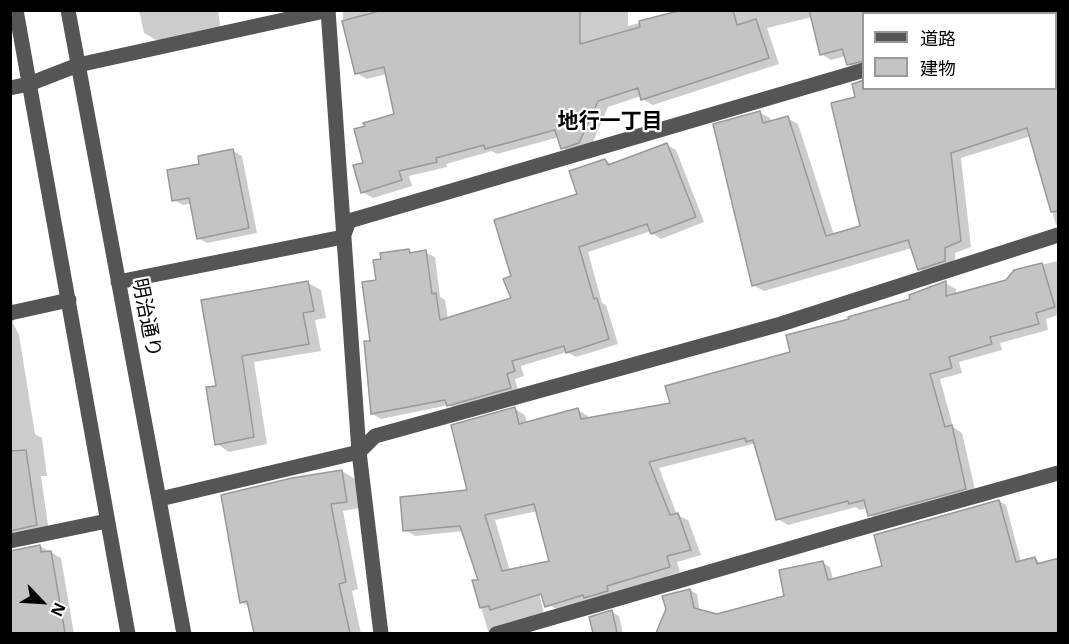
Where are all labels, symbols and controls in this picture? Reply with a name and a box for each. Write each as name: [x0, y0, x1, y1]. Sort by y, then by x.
legend: [862, 12, 1057, 90]
text: 道路: [920, 26, 956, 50]
text: 建物: [920, 56, 956, 80]
district label: 地行一丁目: [558, 109, 662, 135]
street label: 明治通り: [127, 276, 165, 360]
north arrow: [12, 572, 72, 632]
text: N: [46, 599, 71, 620]

